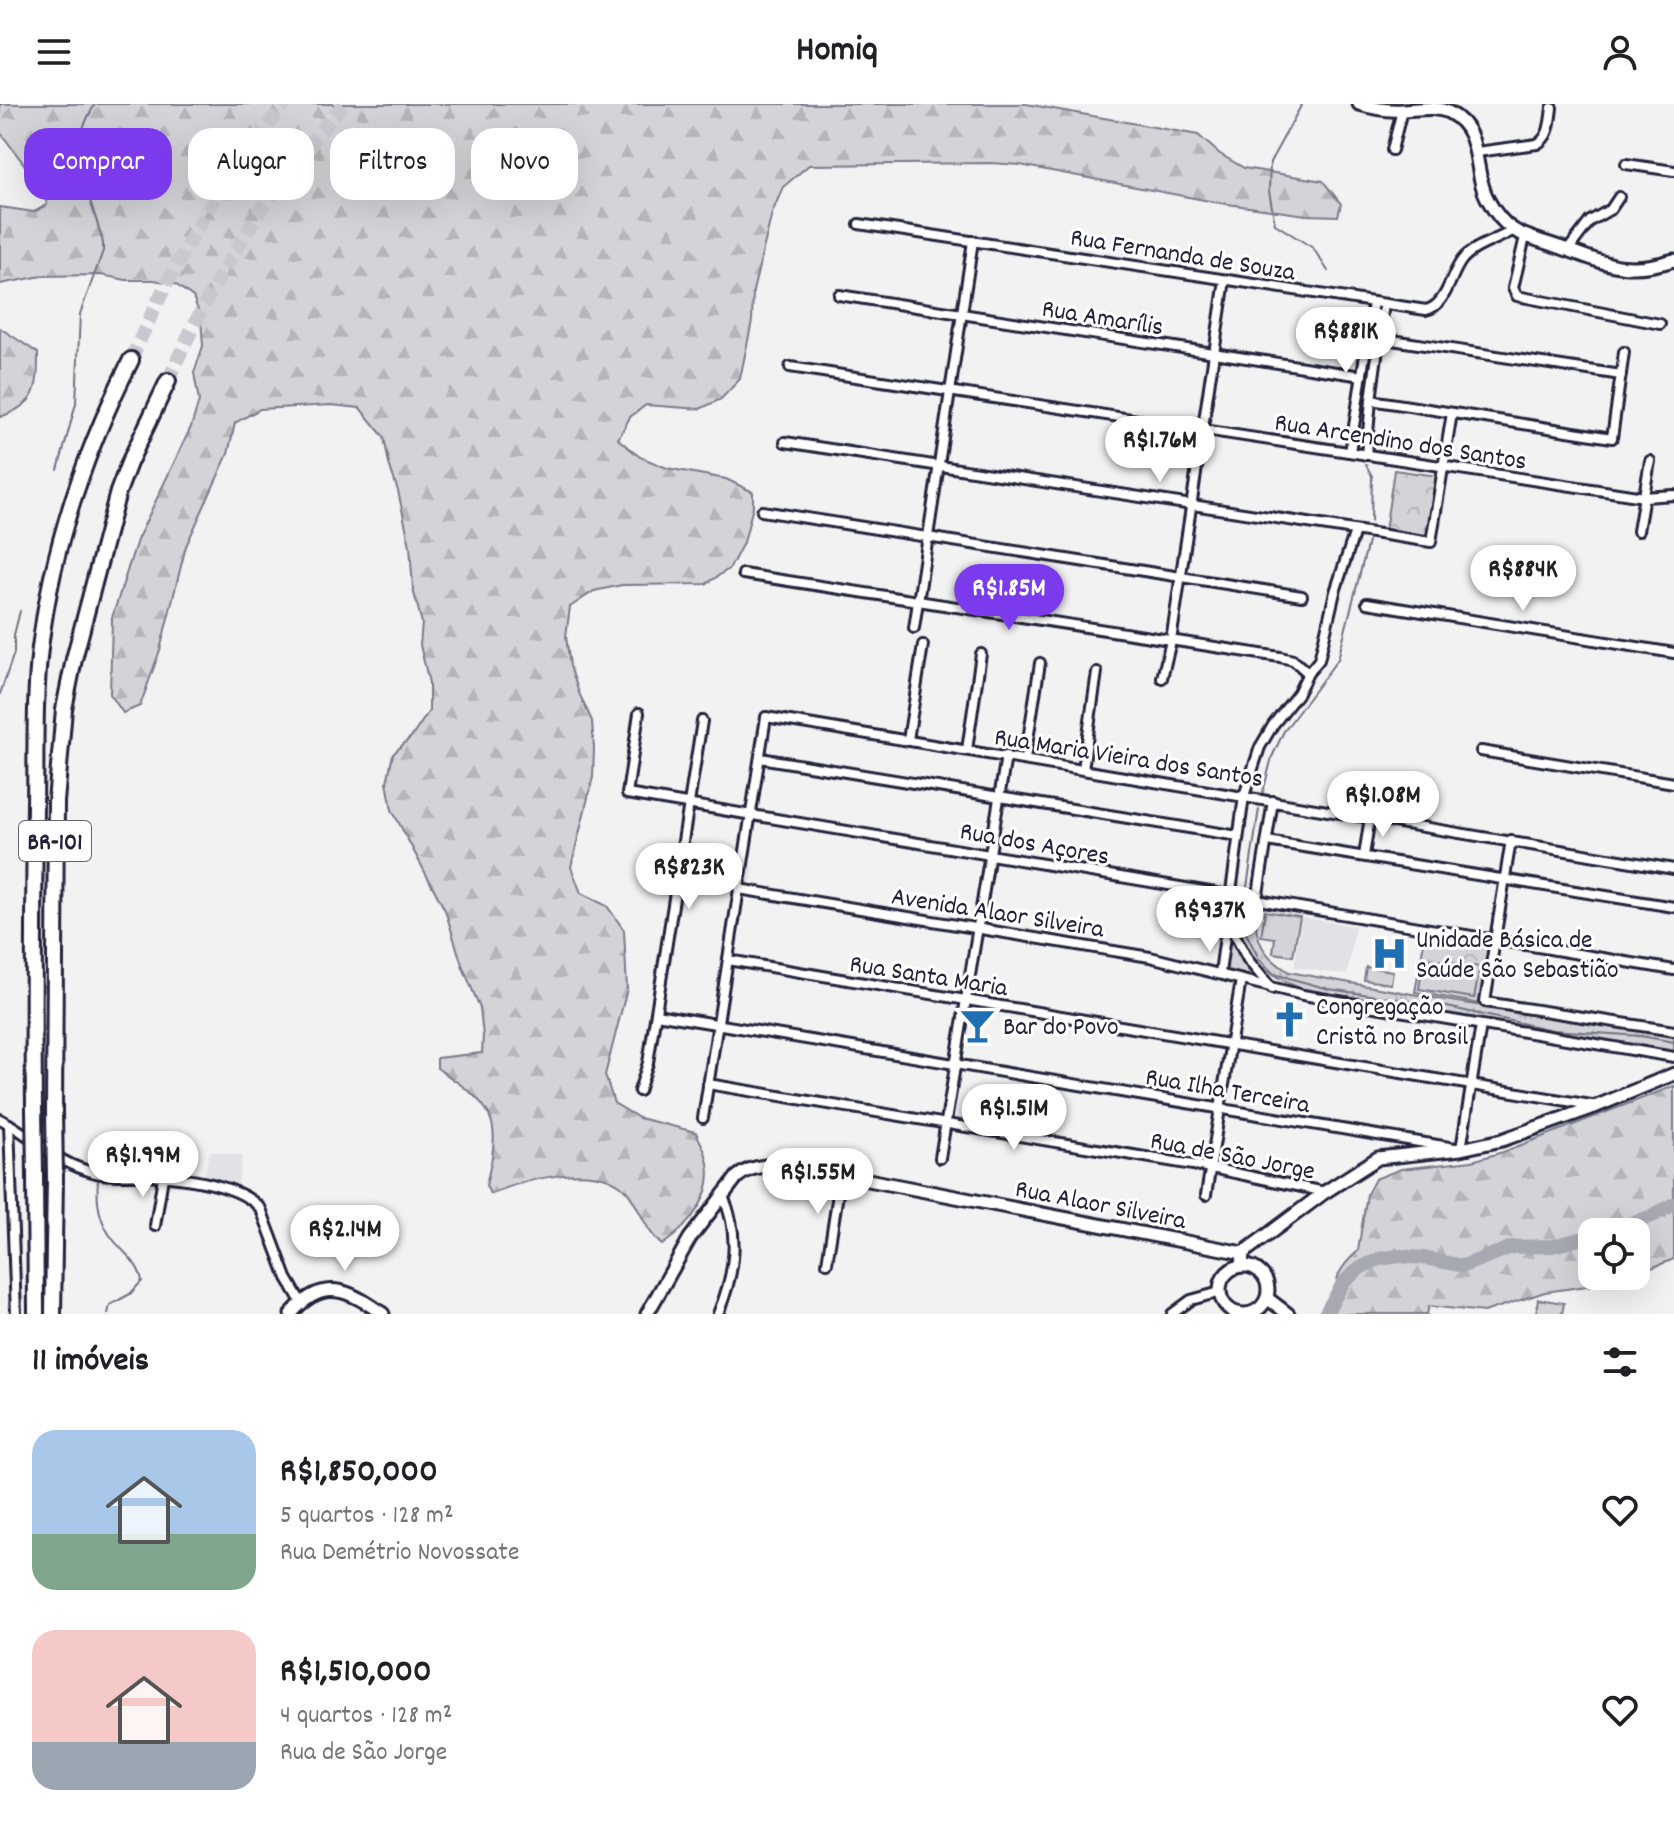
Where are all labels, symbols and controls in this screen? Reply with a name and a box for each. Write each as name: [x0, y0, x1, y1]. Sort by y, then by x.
text: Homiq: [796, 26, 878, 78]
icon: menu: [32, 30, 76, 74]
icon: person: [1598, 30, 1642, 74]
chip: Comprar: [24, 128, 172, 200]
chip: Alugar: [188, 128, 314, 200]
chip: Filtros: [330, 128, 455, 200]
chip: Novo: [471, 128, 578, 200]
street label: Rua Fernanda de Souza: [1067, 220, 1298, 293]
street label: Rua Amarílis: [1039, 292, 1166, 347]
pin: R$881K: [1281, 307, 1411, 375]
text: R$881K: [1314, 314, 1378, 351]
street label: Rua Arcendino dos Santos: [1272, 405, 1529, 482]
pin: R$1.76M: [1086, 416, 1234, 484]
text: R$1.76M: [1123, 423, 1197, 460]
pin: R$884K: [1458, 545, 1588, 613]
text: R$884K: [1488, 552, 1558, 589]
pin: R$1.85M: [935, 564, 1083, 632]
text: R$1.85M: [972, 571, 1046, 608]
street label: Rua Maria Vieira dos Santos: [991, 720, 1266, 799]
pin: R$1.08M: [1309, 771, 1457, 839]
text: R$1.08M: [1345, 778, 1421, 815]
street label: Rua dos Açores: [957, 814, 1112, 877]
road number: BR-101: [19, 821, 91, 861]
pin: R$823K: [624, 843, 754, 911]
text: R$823K: [653, 850, 725, 887]
street label: Avenida Alaor Silveira: [889, 879, 1107, 950]
pin: R$937K: [1145, 886, 1275, 954]
text: R$937K: [1174, 893, 1246, 930]
place label: Unidade Básica de Saúde São Sebastião: [1416, 923, 1619, 990]
hospital icon: Unidade Básica de Saúde São Sebastião: [1371, 934, 1409, 972]
street label: Rua Santa Maria: [847, 947, 1011, 1008]
place label: Congregação Cristã no Brasil: [1316, 990, 1468, 1057]
church icon: Congregação Cristã no Brasil: [1271, 1001, 1309, 1039]
bar icon: Bar do Povo: [958, 1006, 996, 1044]
place label: Bar do Povo: [1003, 1010, 1119, 1047]
street label: Rua Ilha Terceira: [1142, 1060, 1313, 1125]
pin: R$1.51M: [940, 1084, 1088, 1152]
text: R$1.51M: [980, 1091, 1048, 1128]
street label: Rua de São Jorge: [1147, 1123, 1318, 1192]
pin: R$1.99M: [69, 1131, 217, 1199]
text: R$1.99M: [106, 1138, 180, 1175]
pin: R$1.55M: [744, 1148, 892, 1216]
text: R$1.55M: [780, 1155, 856, 1192]
street label: Rua Alaor Silveira: [1012, 1172, 1190, 1241]
pin: R$2.14M: [271, 1205, 419, 1273]
text: R$2.14M: [308, 1212, 382, 1249]
map controls: [1578, 1218, 1650, 1290]
button: locate: [1578, 1218, 1650, 1290]
text: 11 imóveis: [32, 1338, 149, 1387]
icon: filters: [1598, 1340, 1642, 1384]
text: R$1,850,000: [280, 1449, 438, 1498]
icon: home: [96, 1462, 192, 1558]
icon: heart: [1598, 1488, 1642, 1532]
text: 5 quartos · 128 m²: [280, 1498, 453, 1535]
text: Rua Demétrio Novossate: [280, 1535, 519, 1572]
text: R$1,510,000: [280, 1649, 431, 1698]
icon: home: [96, 1662, 192, 1758]
icon: heart: [1598, 1688, 1642, 1732]
text: 4 quartos · 128 m²: [280, 1698, 452, 1735]
text: Rua de São Jorge: [280, 1735, 447, 1772]

